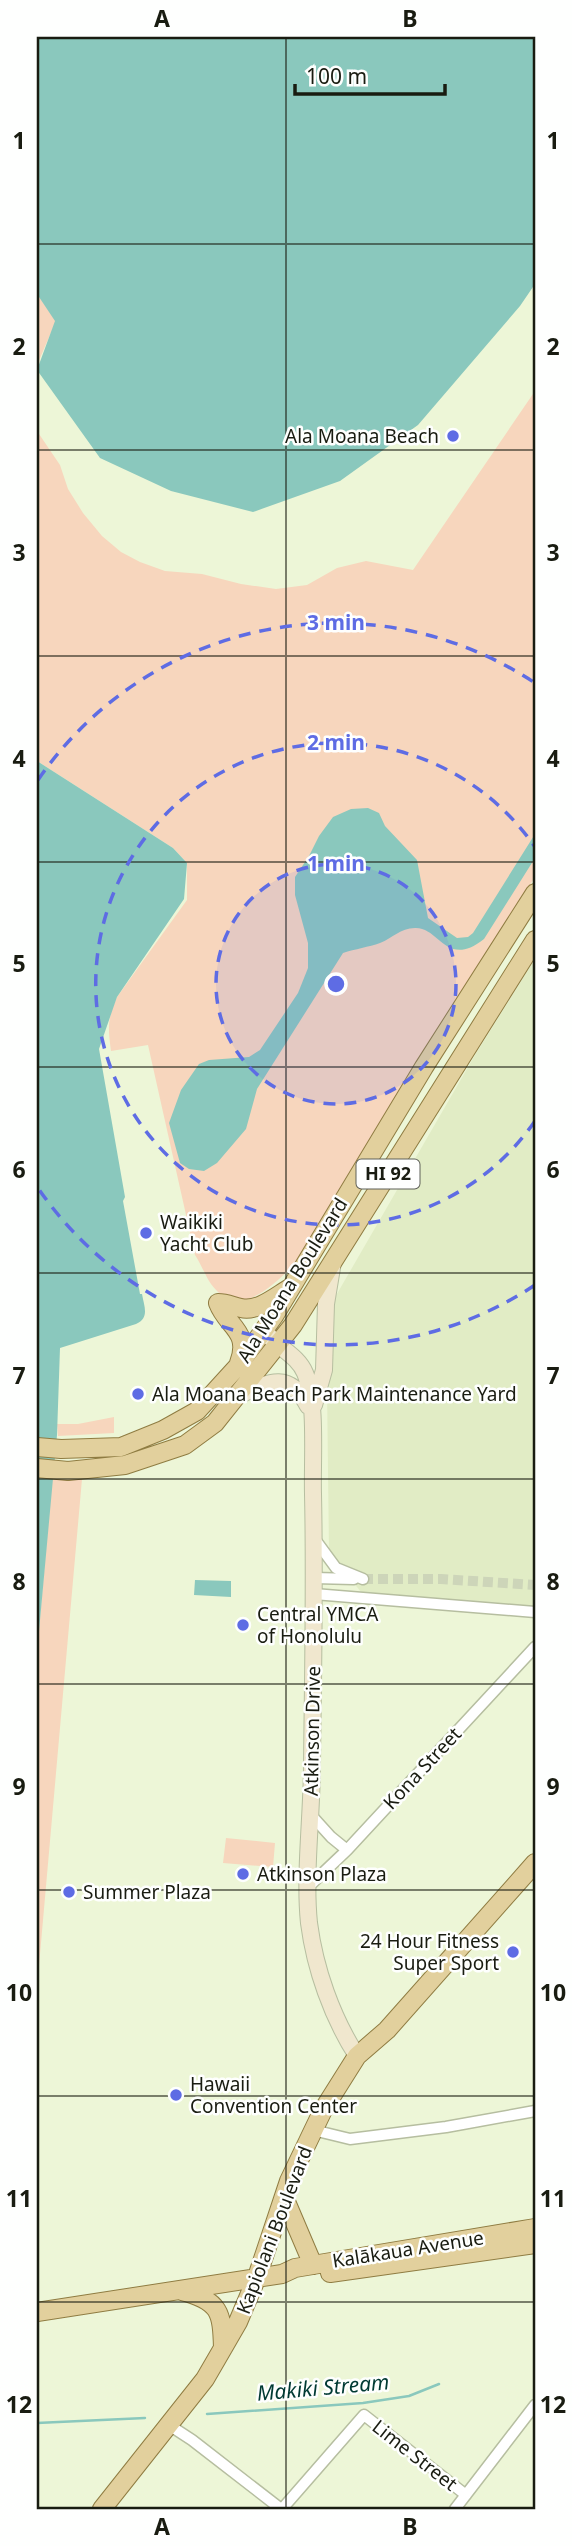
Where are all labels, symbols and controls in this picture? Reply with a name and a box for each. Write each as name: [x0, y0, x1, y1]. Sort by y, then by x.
text: A: [154, 2, 170, 34]
text: B: [402, 2, 418, 34]
scale bar: [295, 52, 446, 96]
text: 100 m: [306, 62, 367, 90]
text: 1: [12, 124, 26, 156]
text: 1: [546, 124, 560, 156]
text: 2: [12, 330, 26, 362]
text: 2: [546, 330, 560, 362]
place label: Ala Moana Beach: [285, 423, 439, 449]
marker: Ala Moana Beach: [445, 428, 461, 444]
text: 3: [12, 536, 26, 568]
text: 3: [546, 536, 560, 568]
text: 3 min: [307, 608, 365, 636]
text: 2 min: [307, 728, 365, 756]
text: 4: [12, 742, 26, 774]
text: 4: [546, 742, 560, 774]
text: 1 min: [307, 849, 365, 877]
text: 5: [12, 947, 26, 979]
text: 5: [546, 947, 560, 979]
centre of rings: [324, 972, 348, 996]
text: 6: [12, 1153, 26, 1185]
text: 6: [546, 1153, 560, 1185]
road number: HI 92: [356, 1160, 420, 1189]
street label: Ala Moana Boulevard: [231, 1193, 353, 1367]
place label: Waikiki Yacht Club: [160, 1209, 253, 1257]
marker: Waikiki Yacht Club: [138, 1225, 154, 1241]
text: 7: [12, 1359, 26, 1391]
text: 7: [546, 1359, 560, 1391]
place label: Ala Moana Beach Park Maintenance Yard: [152, 1381, 517, 1407]
marker: Ala Moana Beach Park Maintenance Yard: [130, 1386, 146, 1402]
text: 8: [12, 1565, 26, 1597]
text: 8: [546, 1565, 560, 1597]
place label: Central YMCA of Honolulu: [257, 1601, 379, 1649]
marker: Central YMCA of Honolulu: [235, 1617, 251, 1633]
street label: Atkinson Drive: [298, 1666, 326, 1796]
street label: Kona Street: [377, 1721, 467, 1815]
text: 9: [12, 1770, 26, 1802]
text: 9: [546, 1770, 560, 1802]
place label: Atkinson Plaza: [257, 1861, 387, 1887]
marker: Atkinson Plaza: [235, 1866, 251, 1882]
place label: Summer Plaza: [83, 1879, 211, 1905]
marker: Summer Plaza: [61, 1884, 77, 1900]
place label: 24 Hour Fitness Super Sport: [360, 1928, 499, 1976]
marker: 24 Hour Fitness Super Sport: [505, 1944, 521, 1960]
text: 10: [6, 1976, 32, 2008]
text: 10: [540, 1976, 566, 2008]
place label: Hawaii Convention Center: [190, 2071, 357, 2119]
marker: Hawaii Convention Center: [168, 2087, 184, 2103]
street label: Kapiolani Boulevard: [230, 2142, 318, 2318]
text: 11: [6, 2182, 32, 2214]
text: 11: [540, 2182, 566, 2214]
street label: Kalākaua Avenue: [330, 2224, 486, 2274]
water label: Makiki Stream: [255, 2367, 390, 2407]
text: 12: [6, 2388, 32, 2420]
text: 12: [540, 2388, 566, 2420]
street label: Lime Street: [367, 2414, 463, 2497]
text: A: [154, 2510, 170, 2542]
text: B: [402, 2510, 418, 2542]

